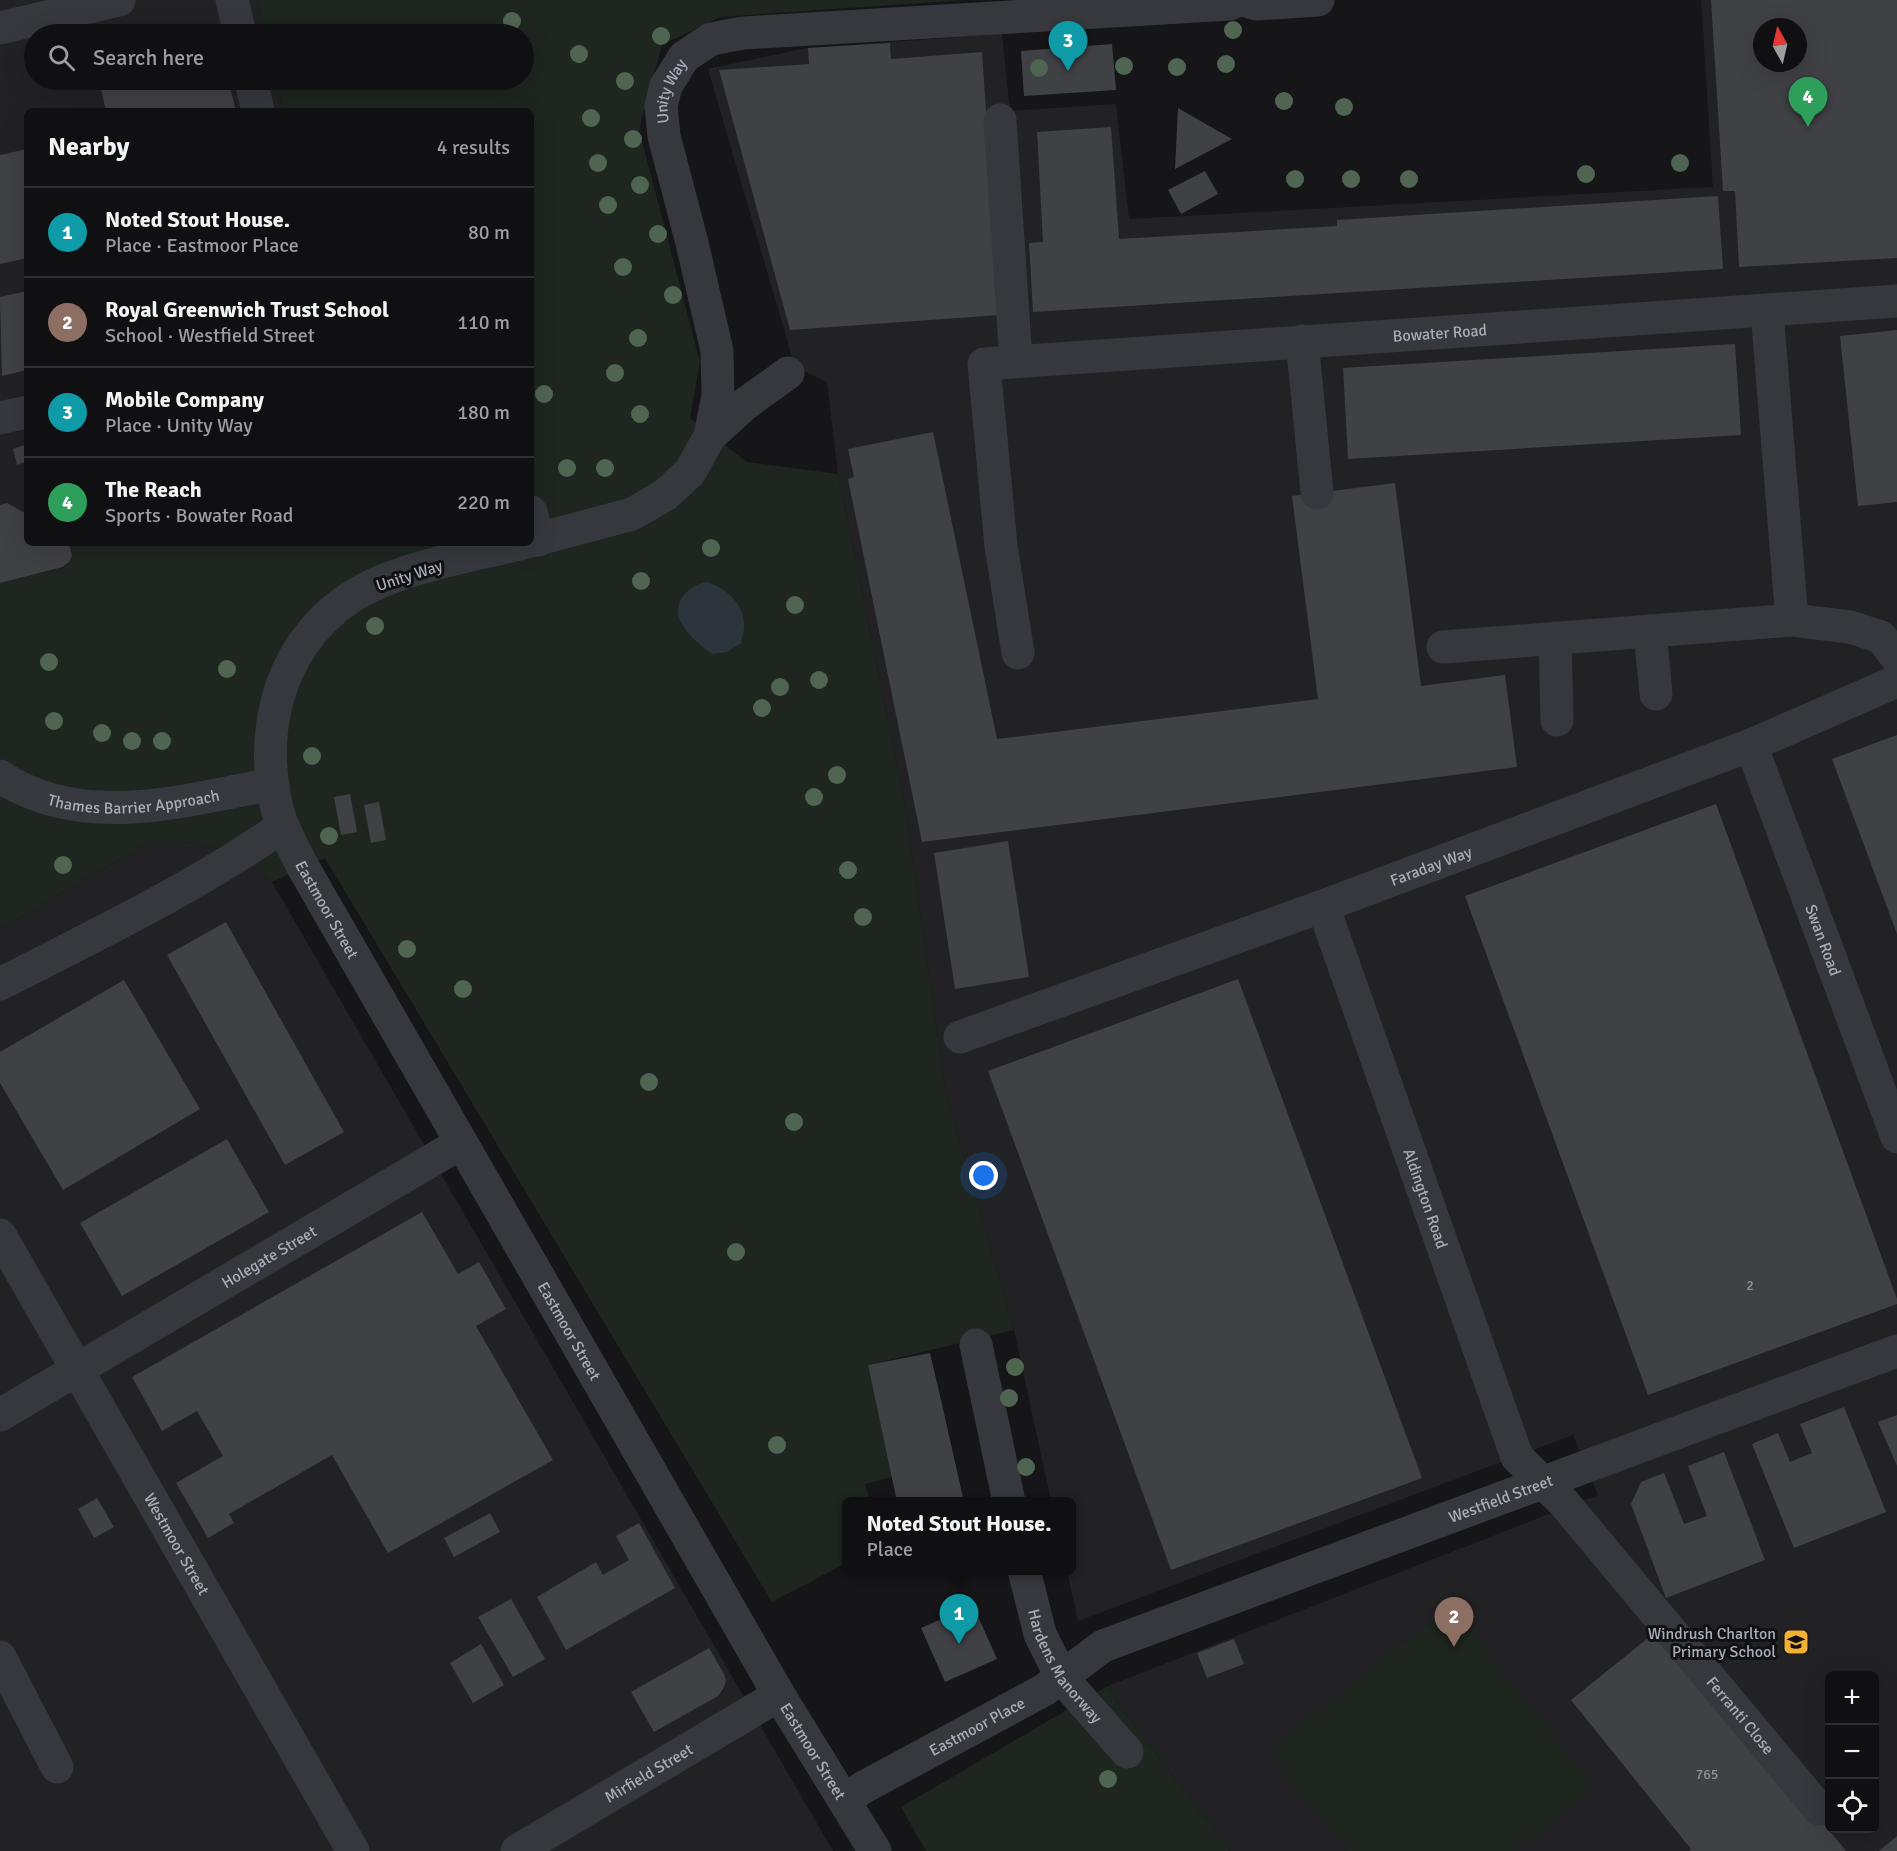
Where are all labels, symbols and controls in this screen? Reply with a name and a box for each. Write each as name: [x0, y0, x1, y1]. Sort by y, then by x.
north arrow: [1753, 18, 1807, 72]
pin: 3: [1048, 22, 1088, 71]
search box: [24, 24, 534, 90]
icon: search: [45, 41, 78, 74]
text: Search here: [93, 44, 204, 71]
street label: Unity Way: [652, 55, 692, 124]
pin: 4: [1788, 78, 1828, 127]
text: Nearby: [48, 131, 129, 163]
text: 4 results: [437, 135, 510, 160]
text: Noted Stout House.: [105, 206, 290, 233]
text: 1: [62, 220, 73, 245]
text: 80 m: [468, 220, 510, 245]
text: Place · Eastmoor Place: [105, 233, 299, 258]
text: Royal Greenwich Trust School: [105, 296, 389, 323]
text: 2: [62, 310, 73, 335]
text: 110 m: [457, 310, 510, 335]
street label: Bowater Road: [1392, 320, 1488, 347]
text: School · Westfield Street: [105, 323, 315, 348]
text: Mobile Company: [105, 386, 264, 413]
text: 3: [62, 400, 73, 425]
text: 180 m: [457, 400, 510, 425]
text: Place · Unity Way: [105, 413, 252, 438]
text: The Reach: [105, 476, 202, 503]
text: 4: [62, 490, 73, 515]
text: 220 m: [457, 490, 510, 515]
text: Sports · Bowater Road: [105, 503, 293, 528]
street label: Unity Way: [374, 556, 446, 596]
street label: Thames Barrier Approach: [45, 786, 221, 819]
street label: Faraday Way: [1387, 842, 1475, 891]
street label: Eastmoor Street: [290, 857, 363, 963]
street label: Swan Road: [1800, 902, 1845, 979]
street label: Aldington Road: [1398, 1146, 1452, 1251]
your location: [969, 1161, 998, 1190]
street label: Holegate Street: [218, 1221, 321, 1293]
house number: 2: [1746, 1277, 1754, 1294]
street label: Eastmoor Street: [533, 1278, 605, 1384]
street label: Westfield Street: [1446, 1471, 1556, 1528]
street label: Westmoor Street: [139, 1490, 213, 1599]
popup: [842, 1497, 1076, 1575]
text: Noted Stout House.: [866, 1510, 1052, 1537]
text: Place: [866, 1537, 913, 1562]
pin: 1: [940, 1594, 978, 1644]
pin: 2: [1434, 1598, 1474, 1647]
street label: Hardens Manorway: [1023, 1607, 1106, 1728]
place label: Windrush Charlton Primary School: [1648, 1624, 1776, 1662]
school or university icon: Windrush Charlton Primary School: [1781, 1627, 1811, 1657]
map controls: [1825, 1671, 1879, 1833]
button: +: [1825, 1671, 1879, 1725]
street label: Ferranti Close: [1702, 1673, 1778, 1759]
street label: Eastmoor Place: [926, 1693, 1029, 1761]
street label: Eastmoor Street: [775, 1699, 850, 1804]
button: −: [1825, 1725, 1879, 1779]
street label: Mirfield Street: [601, 1739, 697, 1808]
house number: 765: [1696, 1766, 1718, 1783]
button: locate: [1825, 1779, 1879, 1833]

